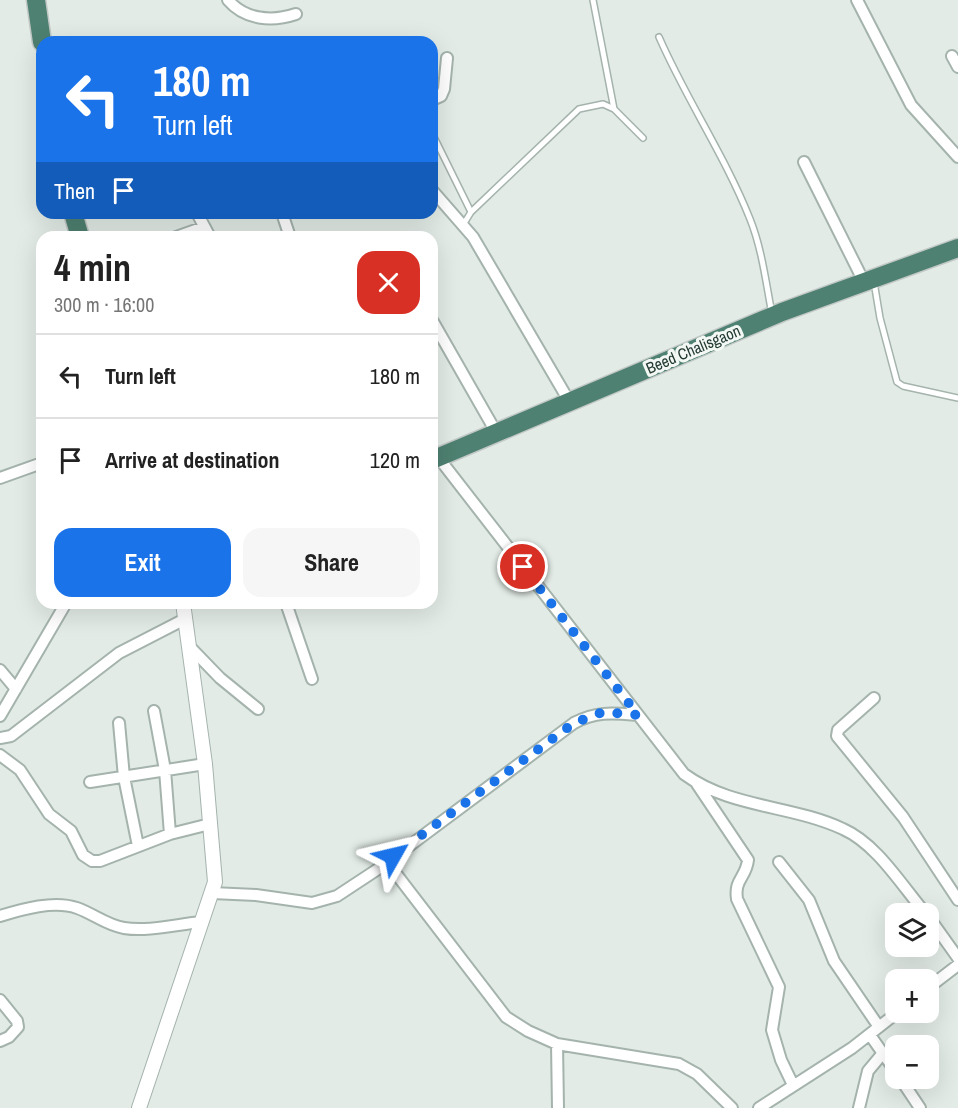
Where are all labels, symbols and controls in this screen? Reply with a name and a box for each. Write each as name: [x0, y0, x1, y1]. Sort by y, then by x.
text: 180 m: [153, 53, 251, 109]
icon: left: [54, 60, 132, 138]
text: Turn left: [153, 107, 232, 143]
icon: arrive: [107, 174, 140, 207]
text: Then: [54, 176, 95, 206]
text: 4 min: [54, 244, 131, 292]
button: close: [357, 251, 420, 314]
text: 300 m · 16:00: [54, 291, 154, 318]
street label: Beed Chalisgaon: [642, 319, 744, 379]
icon: left: [54, 360, 87, 393]
text: Turn left: [105, 361, 176, 391]
text: 180 m: [370, 361, 420, 391]
icon: arrive: [54, 444, 87, 477]
text: Arrive at destination: [105, 445, 279, 475]
text: 120 m: [370, 445, 420, 475]
button: Exit: [54, 528, 231, 597]
button: Share: [243, 528, 420, 597]
pin: [497, 541, 548, 592]
icon: arrive: [506, 550, 539, 583]
position arrow: [361, 824, 425, 888]
map controls: [885, 903, 939, 1089]
button: layers: [885, 903, 939, 957]
button: +: [885, 969, 939, 1023]
button: −: [885, 1035, 939, 1089]

